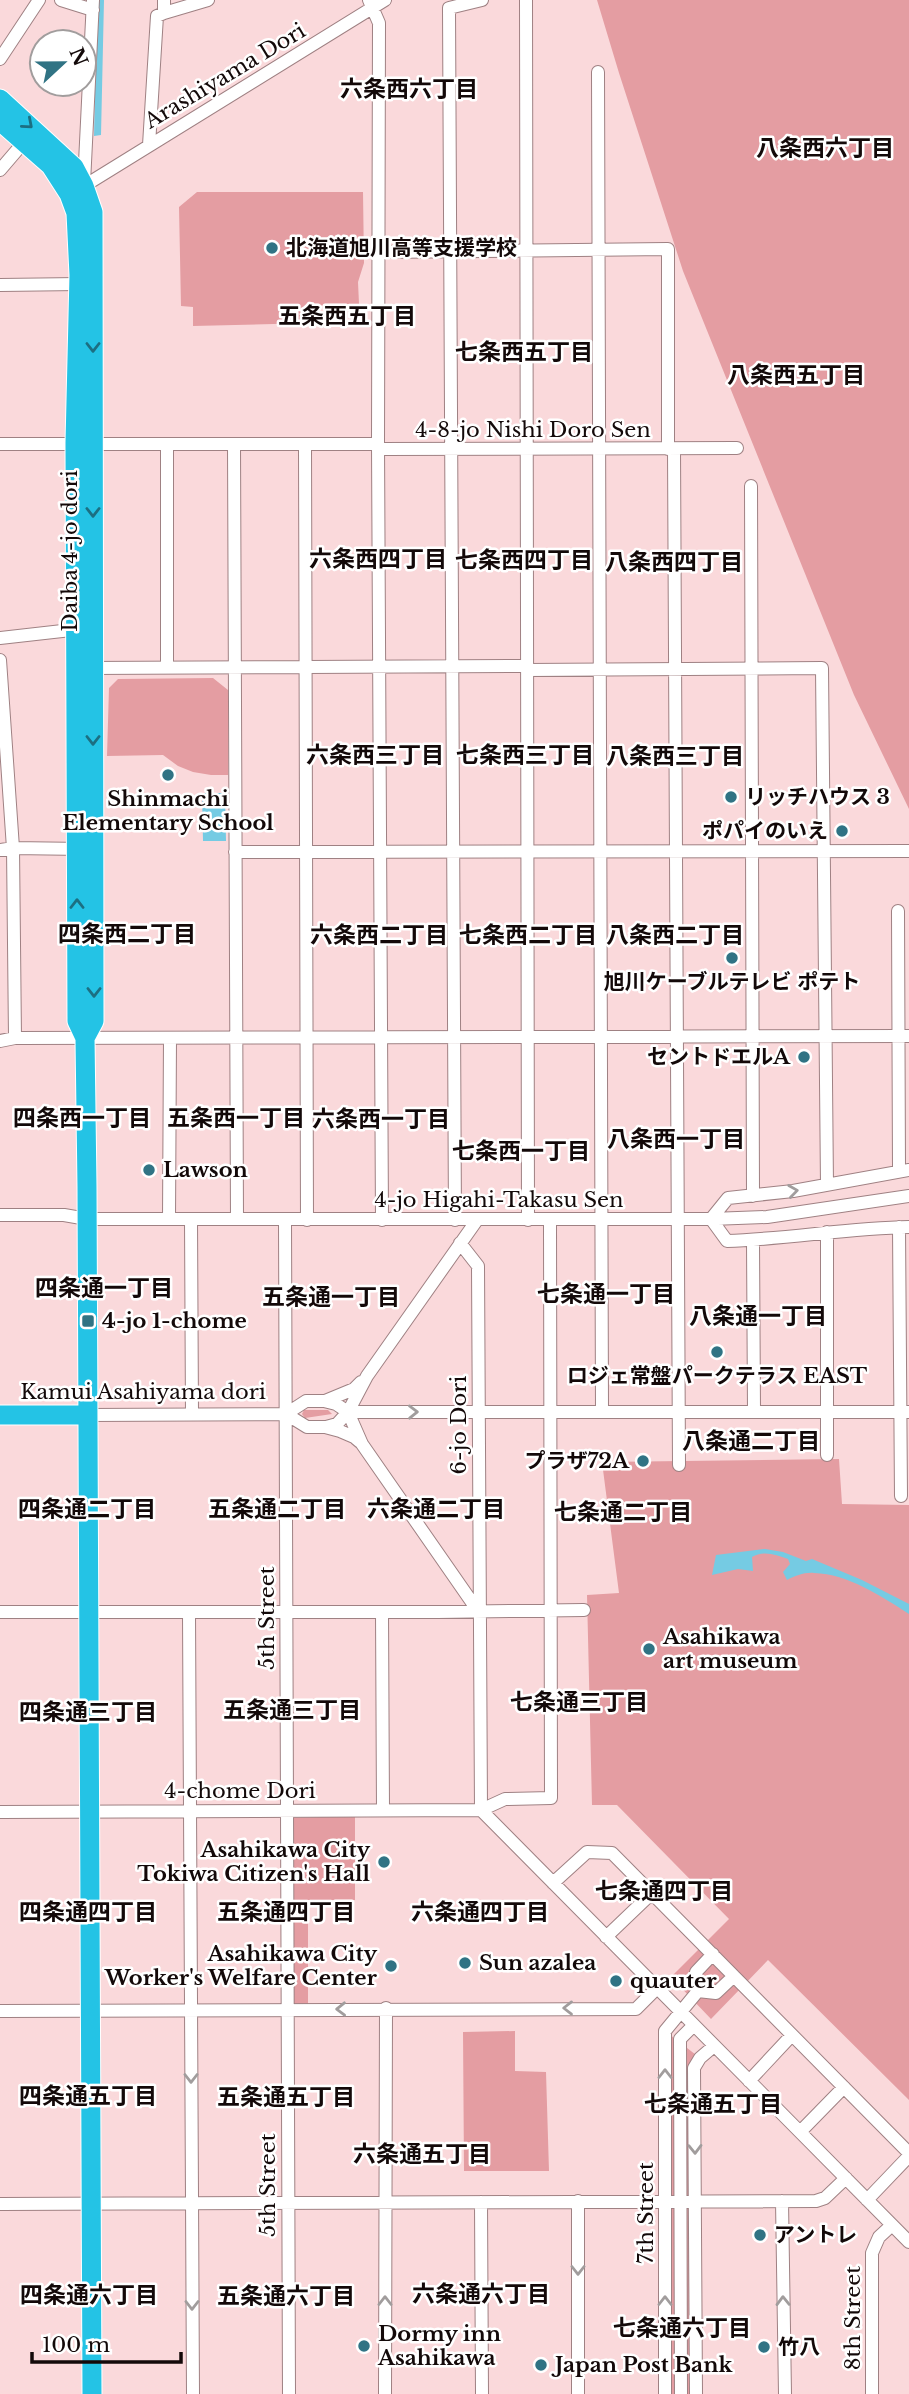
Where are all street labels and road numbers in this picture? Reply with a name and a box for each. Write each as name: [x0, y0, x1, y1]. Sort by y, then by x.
street label: Arashiyama Dori: [139, 18, 310, 135]
street label: 4-8-jo Nishi Doro Sen: [415, 417, 651, 443]
street label: Daiba 4-jo dori: [57, 470, 83, 632]
street label: 4-jo Higahi-Takasu Sen: [374, 1187, 624, 1213]
street label: 6-jo Dori: [446, 1376, 472, 1474]
street label: Kamui Asahiyama dori: [20, 1379, 266, 1405]
street label: 5th Street: [254, 1566, 280, 1670]
street label: 4-chome Dori: [164, 1778, 316, 1804]
street label: 5th Street: [255, 2133, 281, 2237]
street label: 7th Street: [633, 2162, 659, 2264]
street label: 8th Street: [840, 2266, 866, 2370]

